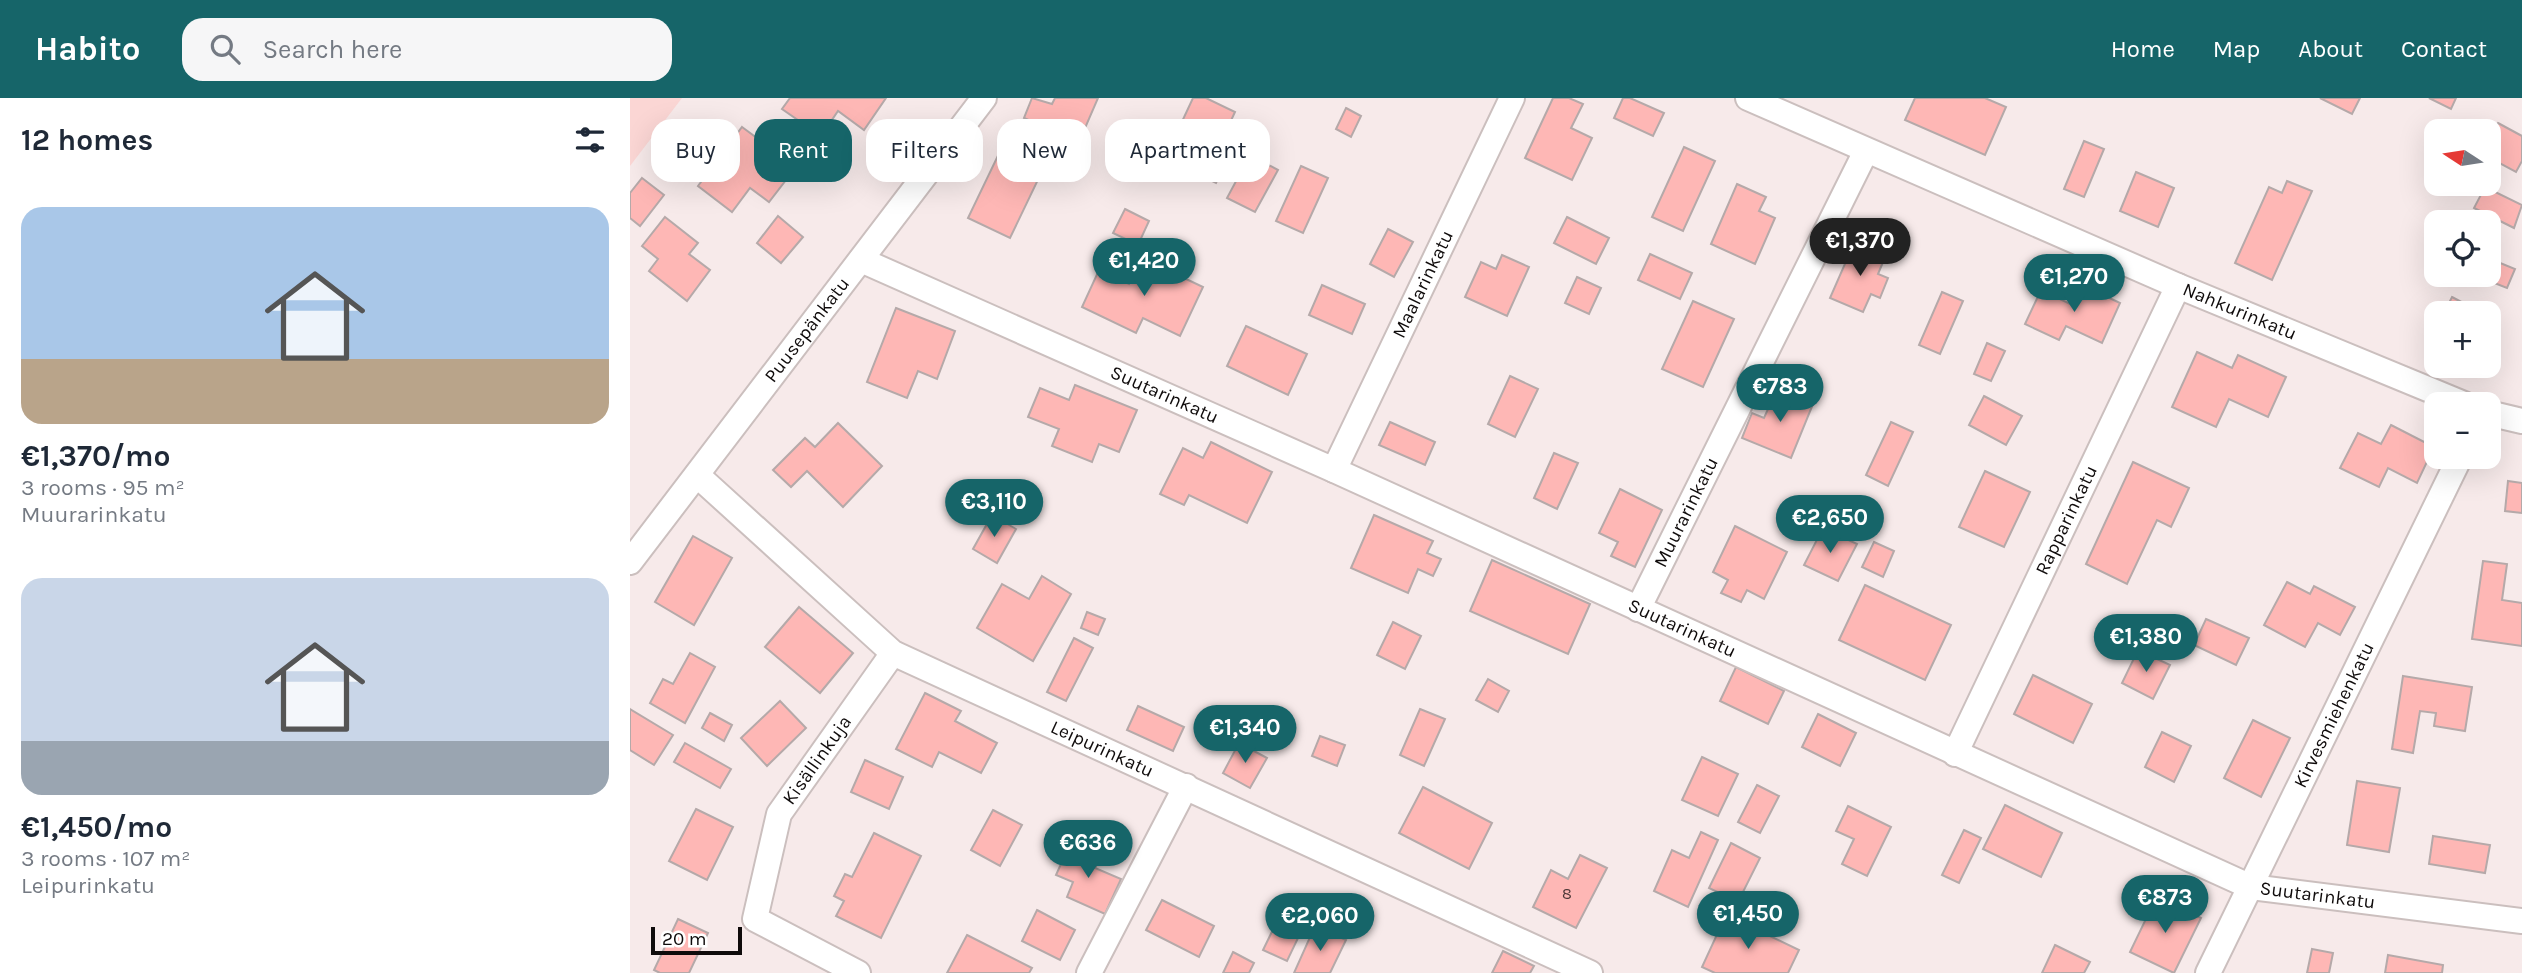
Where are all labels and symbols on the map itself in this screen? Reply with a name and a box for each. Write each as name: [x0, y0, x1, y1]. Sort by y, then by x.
north arrow: [2424, 119, 2501, 196]
pin: €1,370: [1803, 218, 1917, 278]
street label: Maalarinkatu: [1388, 227, 1458, 342]
pin: €1,420: [1087, 238, 1201, 298]
pin: €1,270: [2017, 254, 2131, 314]
street label: Puusepänkatu: [760, 273, 854, 387]
street label: Nahkurinkatu: [2180, 278, 2300, 345]
street label: Suutarinkatu: [1107, 361, 1222, 428]
pin: €783: [1739, 364, 1821, 424]
street label: Muurarinkatu: [1649, 454, 1723, 571]
street label: Rapparinkatu: [2031, 462, 2102, 578]
pin: €3,110: [937, 480, 1051, 539]
pin: €2,650: [1773, 496, 1887, 555]
street label: Suutarinkatu: [1625, 594, 1740, 662]
pin: €1,380: [2089, 614, 2203, 674]
street label: Kirvesmiehenkatu: [2289, 639, 2379, 791]
pin: €1,340: [1188, 706, 1302, 765]
street label: Kisällinkuja: [778, 711, 856, 809]
street label: Leipurinkatu: [1047, 716, 1157, 782]
pin: €636: [1047, 820, 1129, 880]
pin: €873: [2124, 876, 2206, 935]
street label: Suutarinkatu: [2259, 877, 2377, 913]
house number: 8: [1562, 884, 1572, 903]
pin: €1,450: [1691, 892, 1805, 951]
pin: €2,060: [1263, 894, 1377, 953]
scale bar: [651, 924, 742, 956]

